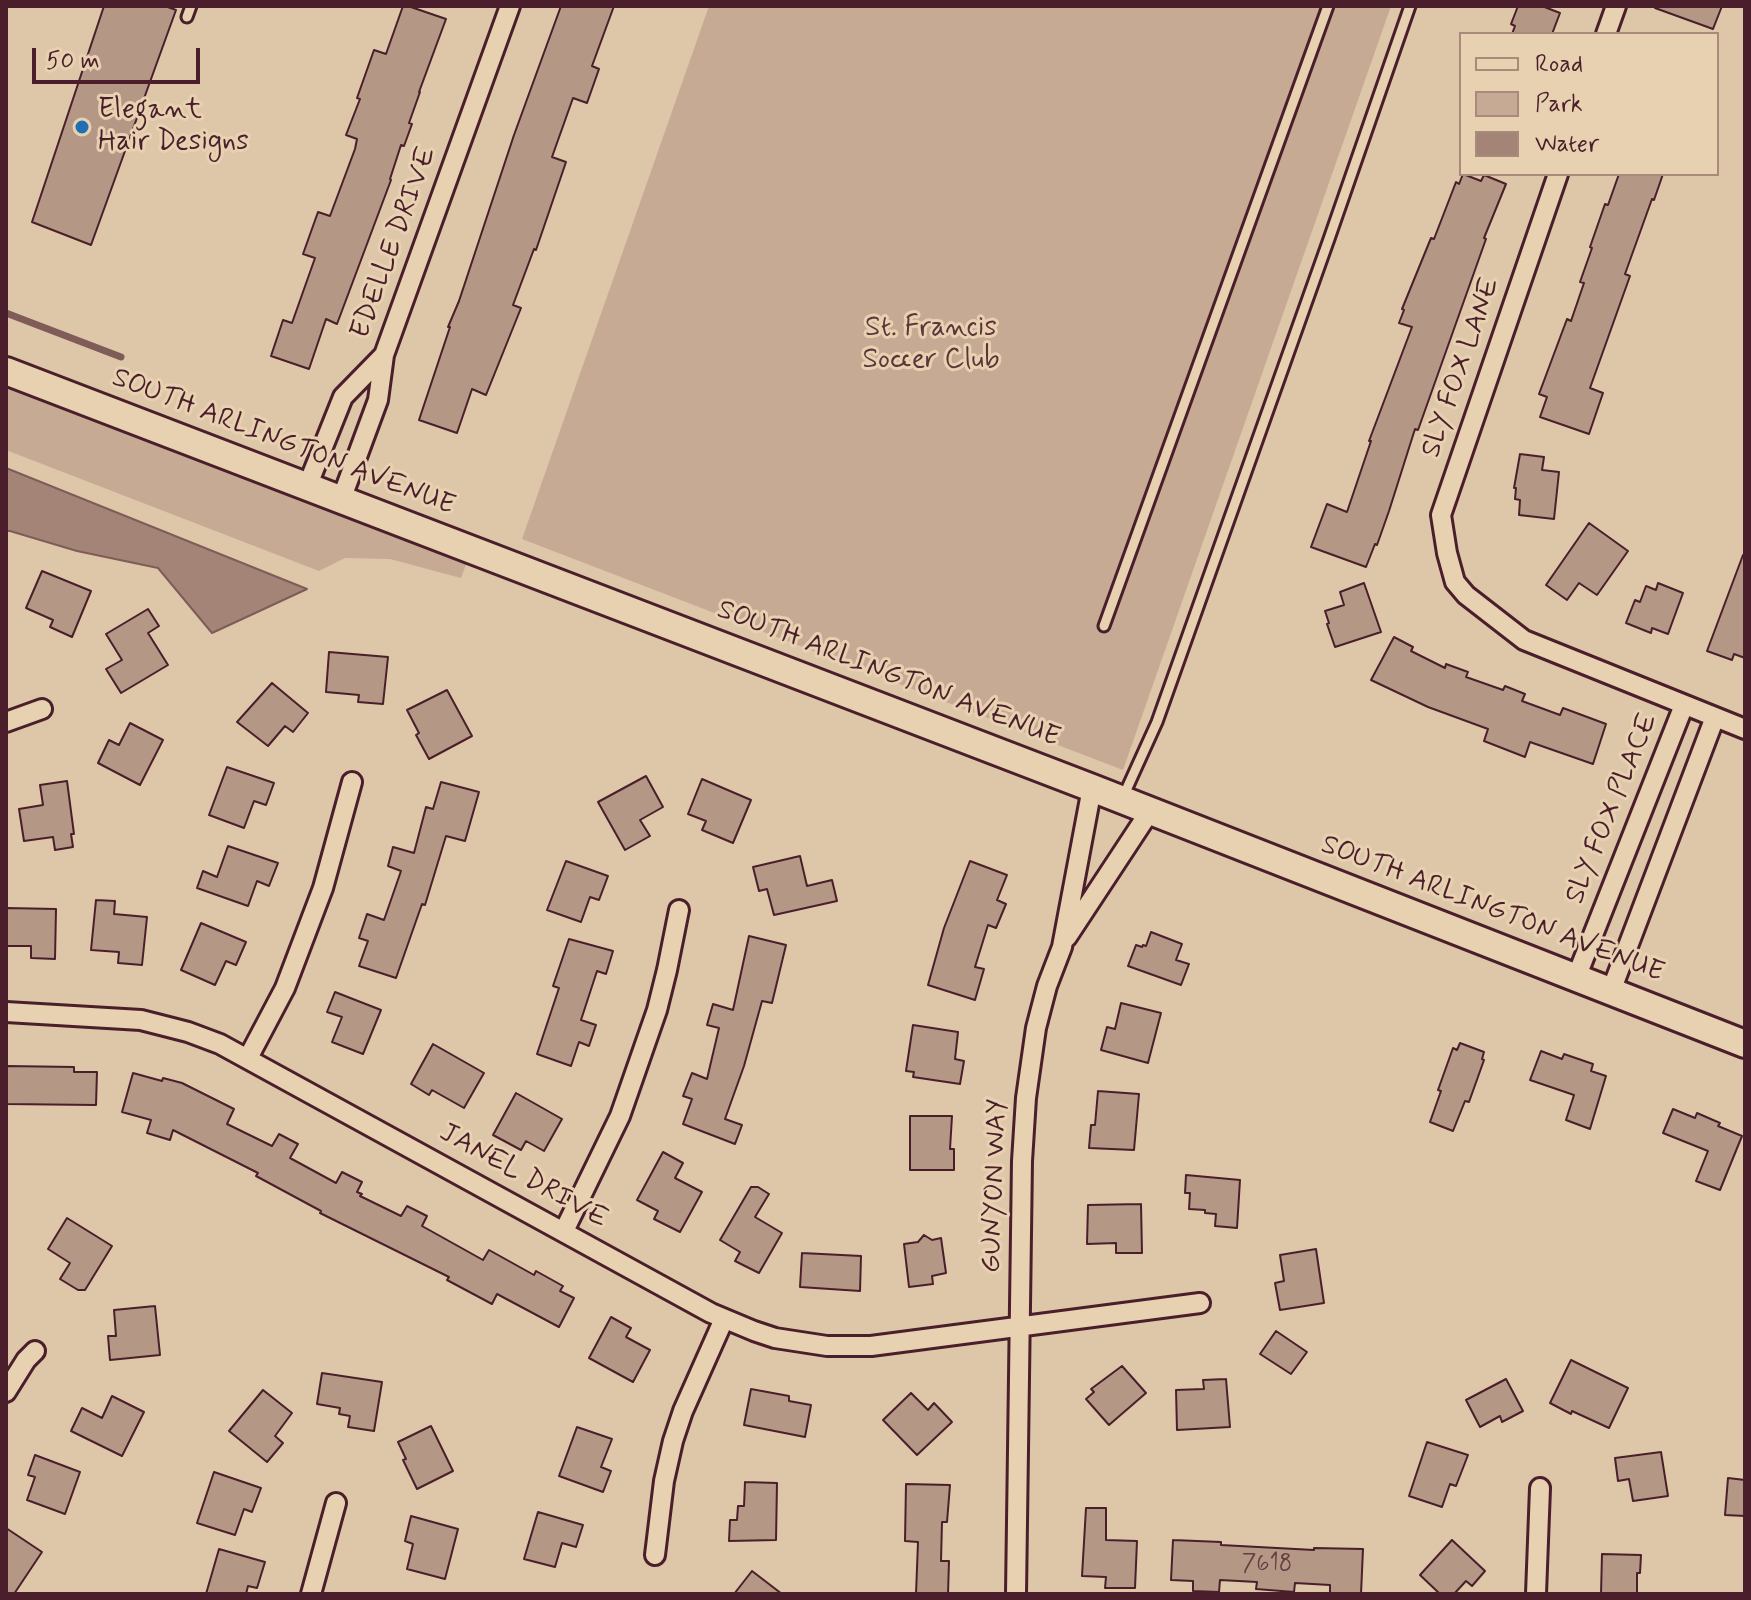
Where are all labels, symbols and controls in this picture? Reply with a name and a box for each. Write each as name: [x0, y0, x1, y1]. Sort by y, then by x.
scale bar: [36, 32, 204, 82]
legend: [1459, 32, 1719, 176]
text: 50 m: [46, 46, 100, 77]
text: Road: [1535, 49, 1583, 80]
text: Park: [1535, 89, 1583, 120]
place label: Elegant Hair Designs: [98, 94, 249, 160]
marker: Elegant Hair Designs: [73, 118, 91, 136]
text: Water: [1535, 129, 1599, 160]
street label: EDELLE DRIVE: [345, 143, 445, 343]
street label: SLY FOX LANE: [1415, 274, 1509, 462]
park label: St. Francis Soccer Club: [863, 312, 999, 378]
street label: SOUTH ARLINGTON AVENUE: [107, 362, 459, 524]
street label: SOUTH ARLINGTON AVENUE: [712, 594, 1064, 756]
street label: SLY FOX PLACE: [1560, 709, 1666, 909]
street label: SOUTH ARLINGTON AVENUE: [1316, 829, 1668, 991]
street label: GUNYON WAY: [976, 1098, 1016, 1274]
street label: JANEL DRIVE: [433, 1117, 613, 1237]
house number: 7618: [1242, 1551, 1292, 1579]

